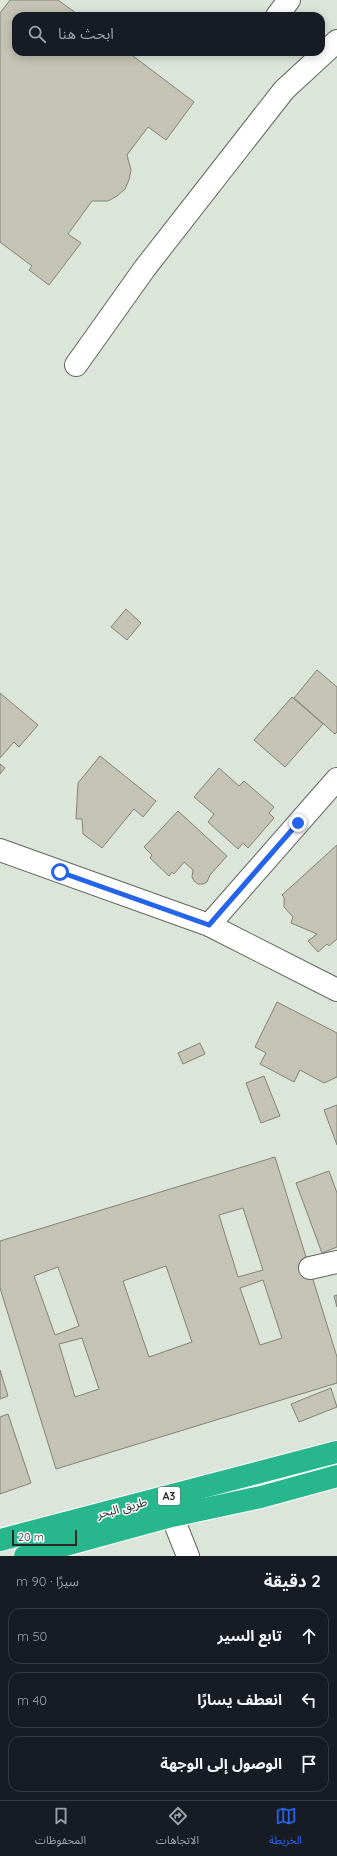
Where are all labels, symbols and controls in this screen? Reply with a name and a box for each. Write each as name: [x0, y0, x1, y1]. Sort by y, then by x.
search box: [12, 12, 325, 56]
icon: search: [26, 23, 48, 45]
text: ابحث هنا: [58, 24, 114, 43]
route end: [289, 814, 307, 832]
route start: [51, 863, 69, 881]
road number: A3: [158, 1487, 180, 1505]
street label: طريق البحر: [94, 1494, 149, 1523]
scale bar: [12, 1528, 77, 1547]
text: 20 m: [18, 1530, 44, 1544]
text: 2 دقيقة: [264, 1570, 321, 1591]
text: سيرًا · 90 m: [16, 1573, 79, 1589]
icon: ahead: [298, 1625, 320, 1647]
text: تابع السير: [218, 1626, 282, 1645]
text: 50 m: [17, 1628, 47, 1644]
icon: left: [298, 1689, 320, 1711]
text: انعطف يسارًا: [197, 1690, 282, 1709]
text: 40 m: [17, 1692, 47, 1708]
icon: arrive: [298, 1753, 320, 1775]
text: الوصول إلى الوجهة: [160, 1754, 282, 1773]
tab: المحفوظات: [35, 1805, 86, 1852]
tab: الاتجاهات: [156, 1805, 199, 1852]
tab: الخريطة: [269, 1805, 302, 1852]

